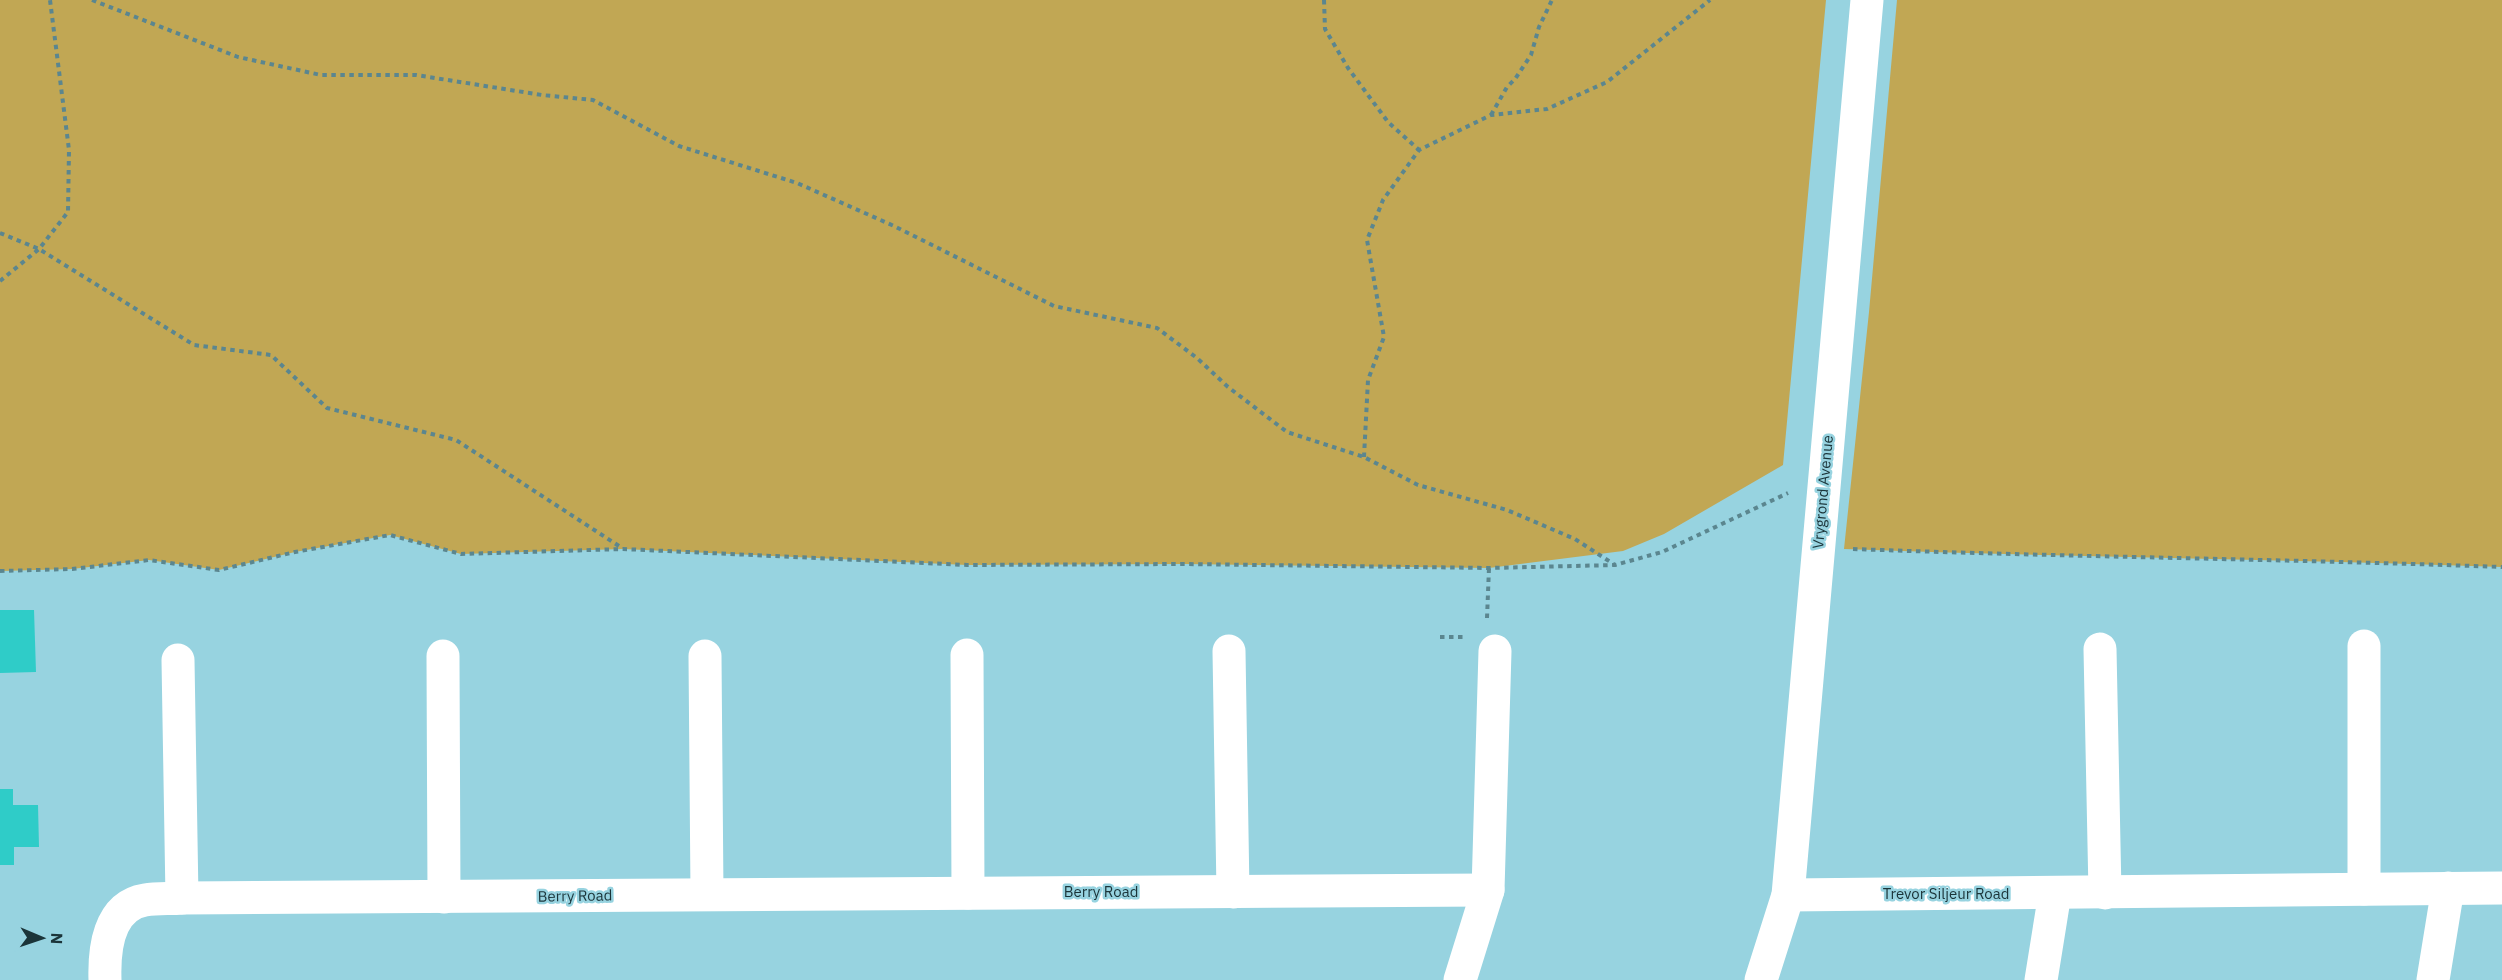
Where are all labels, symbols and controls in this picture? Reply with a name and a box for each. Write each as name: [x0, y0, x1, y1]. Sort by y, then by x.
street label: Vrygrond Avenue: [1808, 434, 1837, 550]
street label: Berry Road: [1064, 882, 1138, 901]
street label: Trevor Siljeur Road: [1883, 884, 2009, 903]
street label: Berry Road: [537, 885, 613, 906]
north arrow: [12, 908, 72, 968]
text: N: [47, 932, 67, 945]

